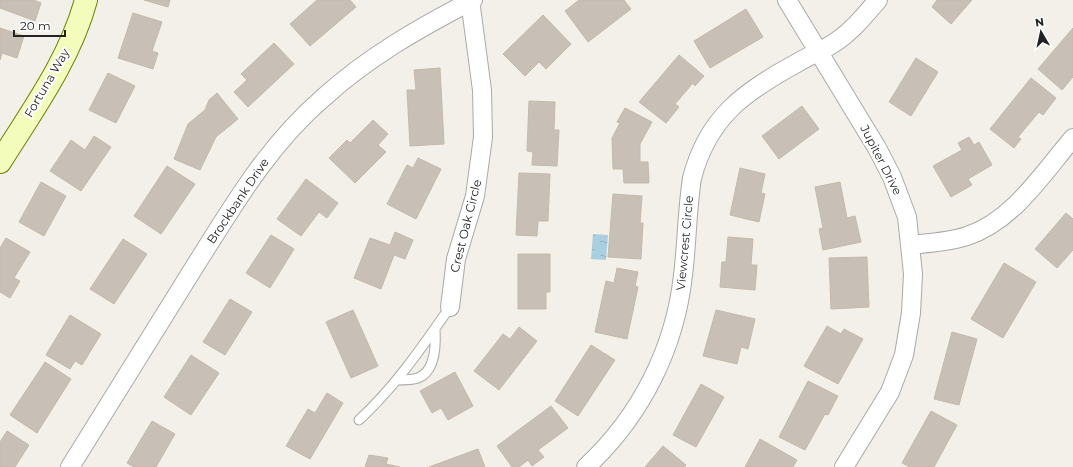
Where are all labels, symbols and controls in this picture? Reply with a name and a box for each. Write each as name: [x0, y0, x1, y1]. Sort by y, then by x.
scale bar: [14, 12, 65, 38]
north arrow: [1021, 12, 1061, 52]
text: N: [1034, 15, 1045, 30]
text: 20 m: [20, 18, 51, 33]
street label: Fortuna Way: [21, 45, 73, 120]
street label: Jupiter Drive: [857, 121, 906, 197]
street label: Brockbank Drive: [203, 155, 272, 246]
street label: Crest Oak Circle: [447, 178, 484, 274]
street label: Viewcrest Circle: [673, 195, 696, 291]

